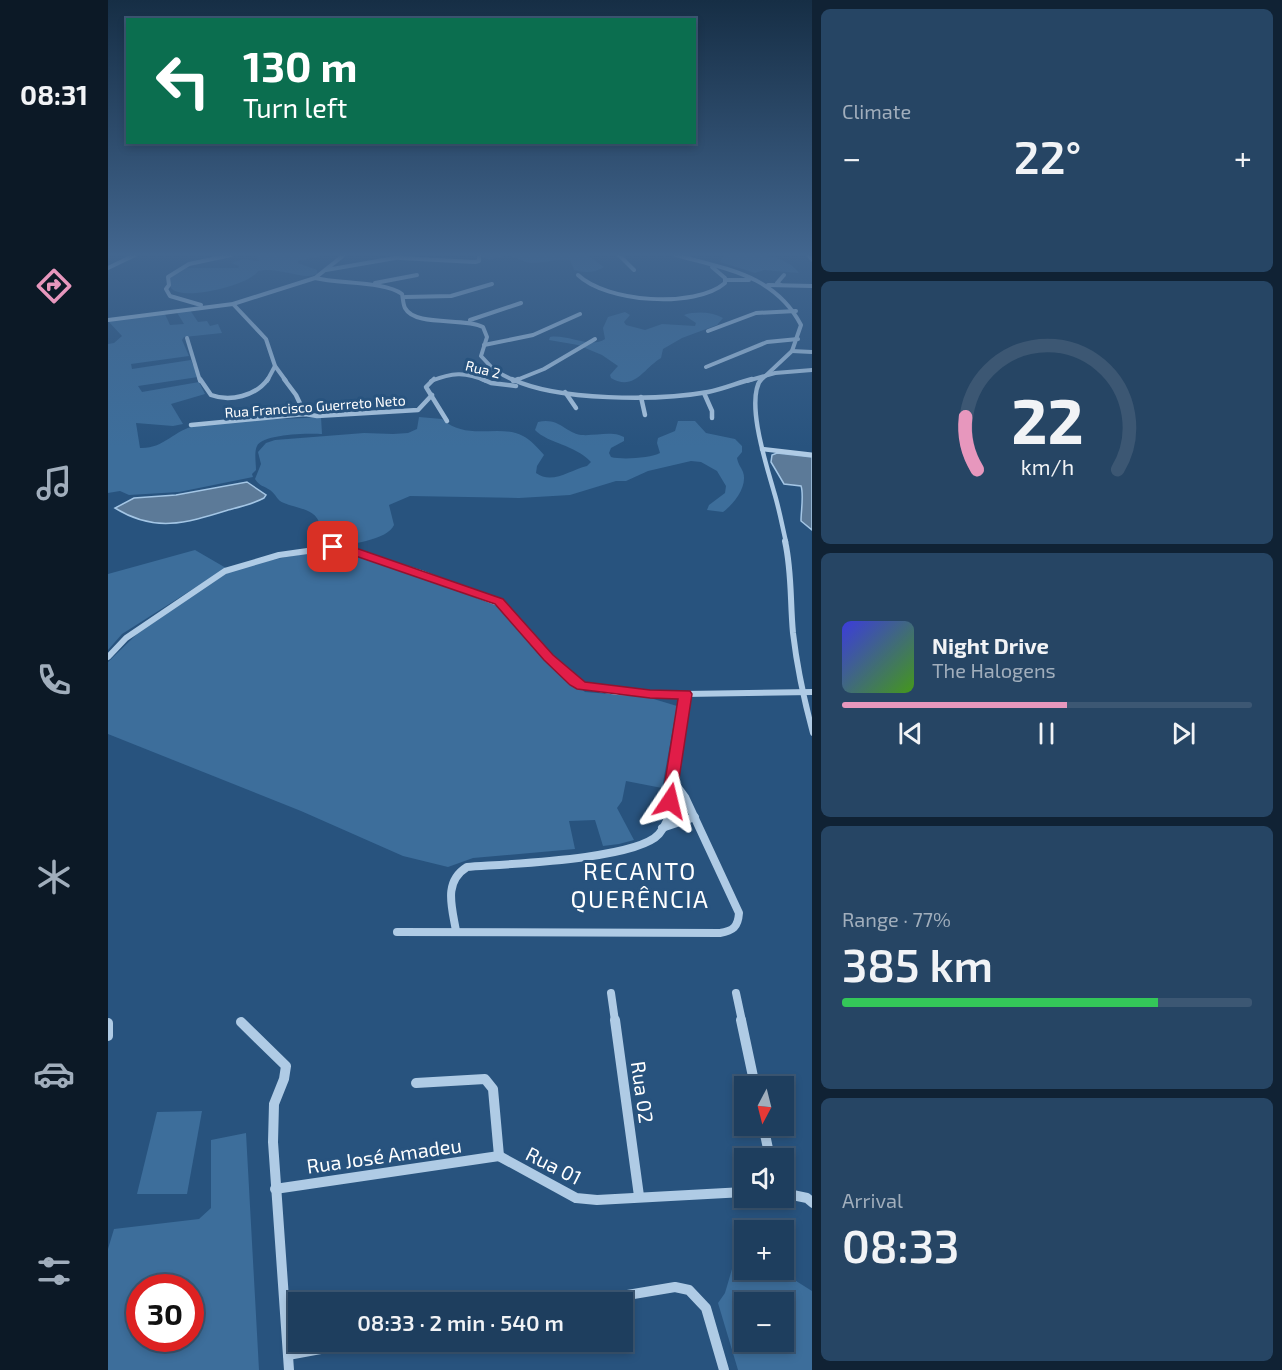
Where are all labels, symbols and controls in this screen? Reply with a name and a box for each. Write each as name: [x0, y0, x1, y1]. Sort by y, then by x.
text: 130 m: [243, 40, 358, 90]
icon: left: [144, 42, 222, 120]
text: 08:31: [20, 78, 88, 110]
text: Turn left: [243, 91, 347, 123]
text: Climate: [842, 99, 911, 123]
text: 22°: [1014, 129, 1081, 183]
text: −: [842, 137, 861, 177]
text: +: [1234, 137, 1252, 177]
icon: directions: [33, 265, 75, 307]
street label: Rua 2: [464, 356, 502, 382]
text: 22: [1011, 382, 1083, 457]
street label: Rua Francisco Guerreto Neto: [224, 391, 406, 421]
text: km/h: [1020, 454, 1074, 479]
icon: music: [33, 462, 75, 504]
pin: [307, 521, 358, 572]
icon: arrive: [316, 530, 349, 563]
text: Night Drive: [932, 632, 1049, 658]
text: The Halogens: [932, 658, 1056, 682]
icon: phone: [33, 659, 75, 701]
icon: previous: [894, 717, 927, 750]
icon: pause: [1030, 717, 1063, 750]
icon: next: [1167, 717, 1200, 750]
position arrow: [638, 769, 702, 833]
icon: climate: [33, 856, 75, 898]
district label: RECANTO QUERÊNCIA: [570, 856, 710, 913]
text: Range · 77%: [842, 907, 951, 931]
text: 385 km: [842, 937, 993, 991]
icon: car: [33, 1053, 75, 1095]
street label: Rua 02: [627, 1059, 659, 1125]
north arrow: [734, 1076, 794, 1136]
map controls: [734, 1076, 794, 1352]
street label: Rua José Amadeu: [305, 1132, 463, 1178]
street label: Rua 01: [522, 1141, 586, 1189]
button: sound: [734, 1148, 794, 1208]
text: Arrival: [842, 1188, 903, 1212]
text: 08:33: [842, 1218, 959, 1272]
button: +: [734, 1220, 794, 1280]
icon: filters: [33, 1250, 75, 1292]
speed limit sign: 30: [126, 1274, 204, 1352]
button: −: [734, 1292, 794, 1352]
text: 08:33 · 2 min · 540 m: [357, 1309, 564, 1335]

